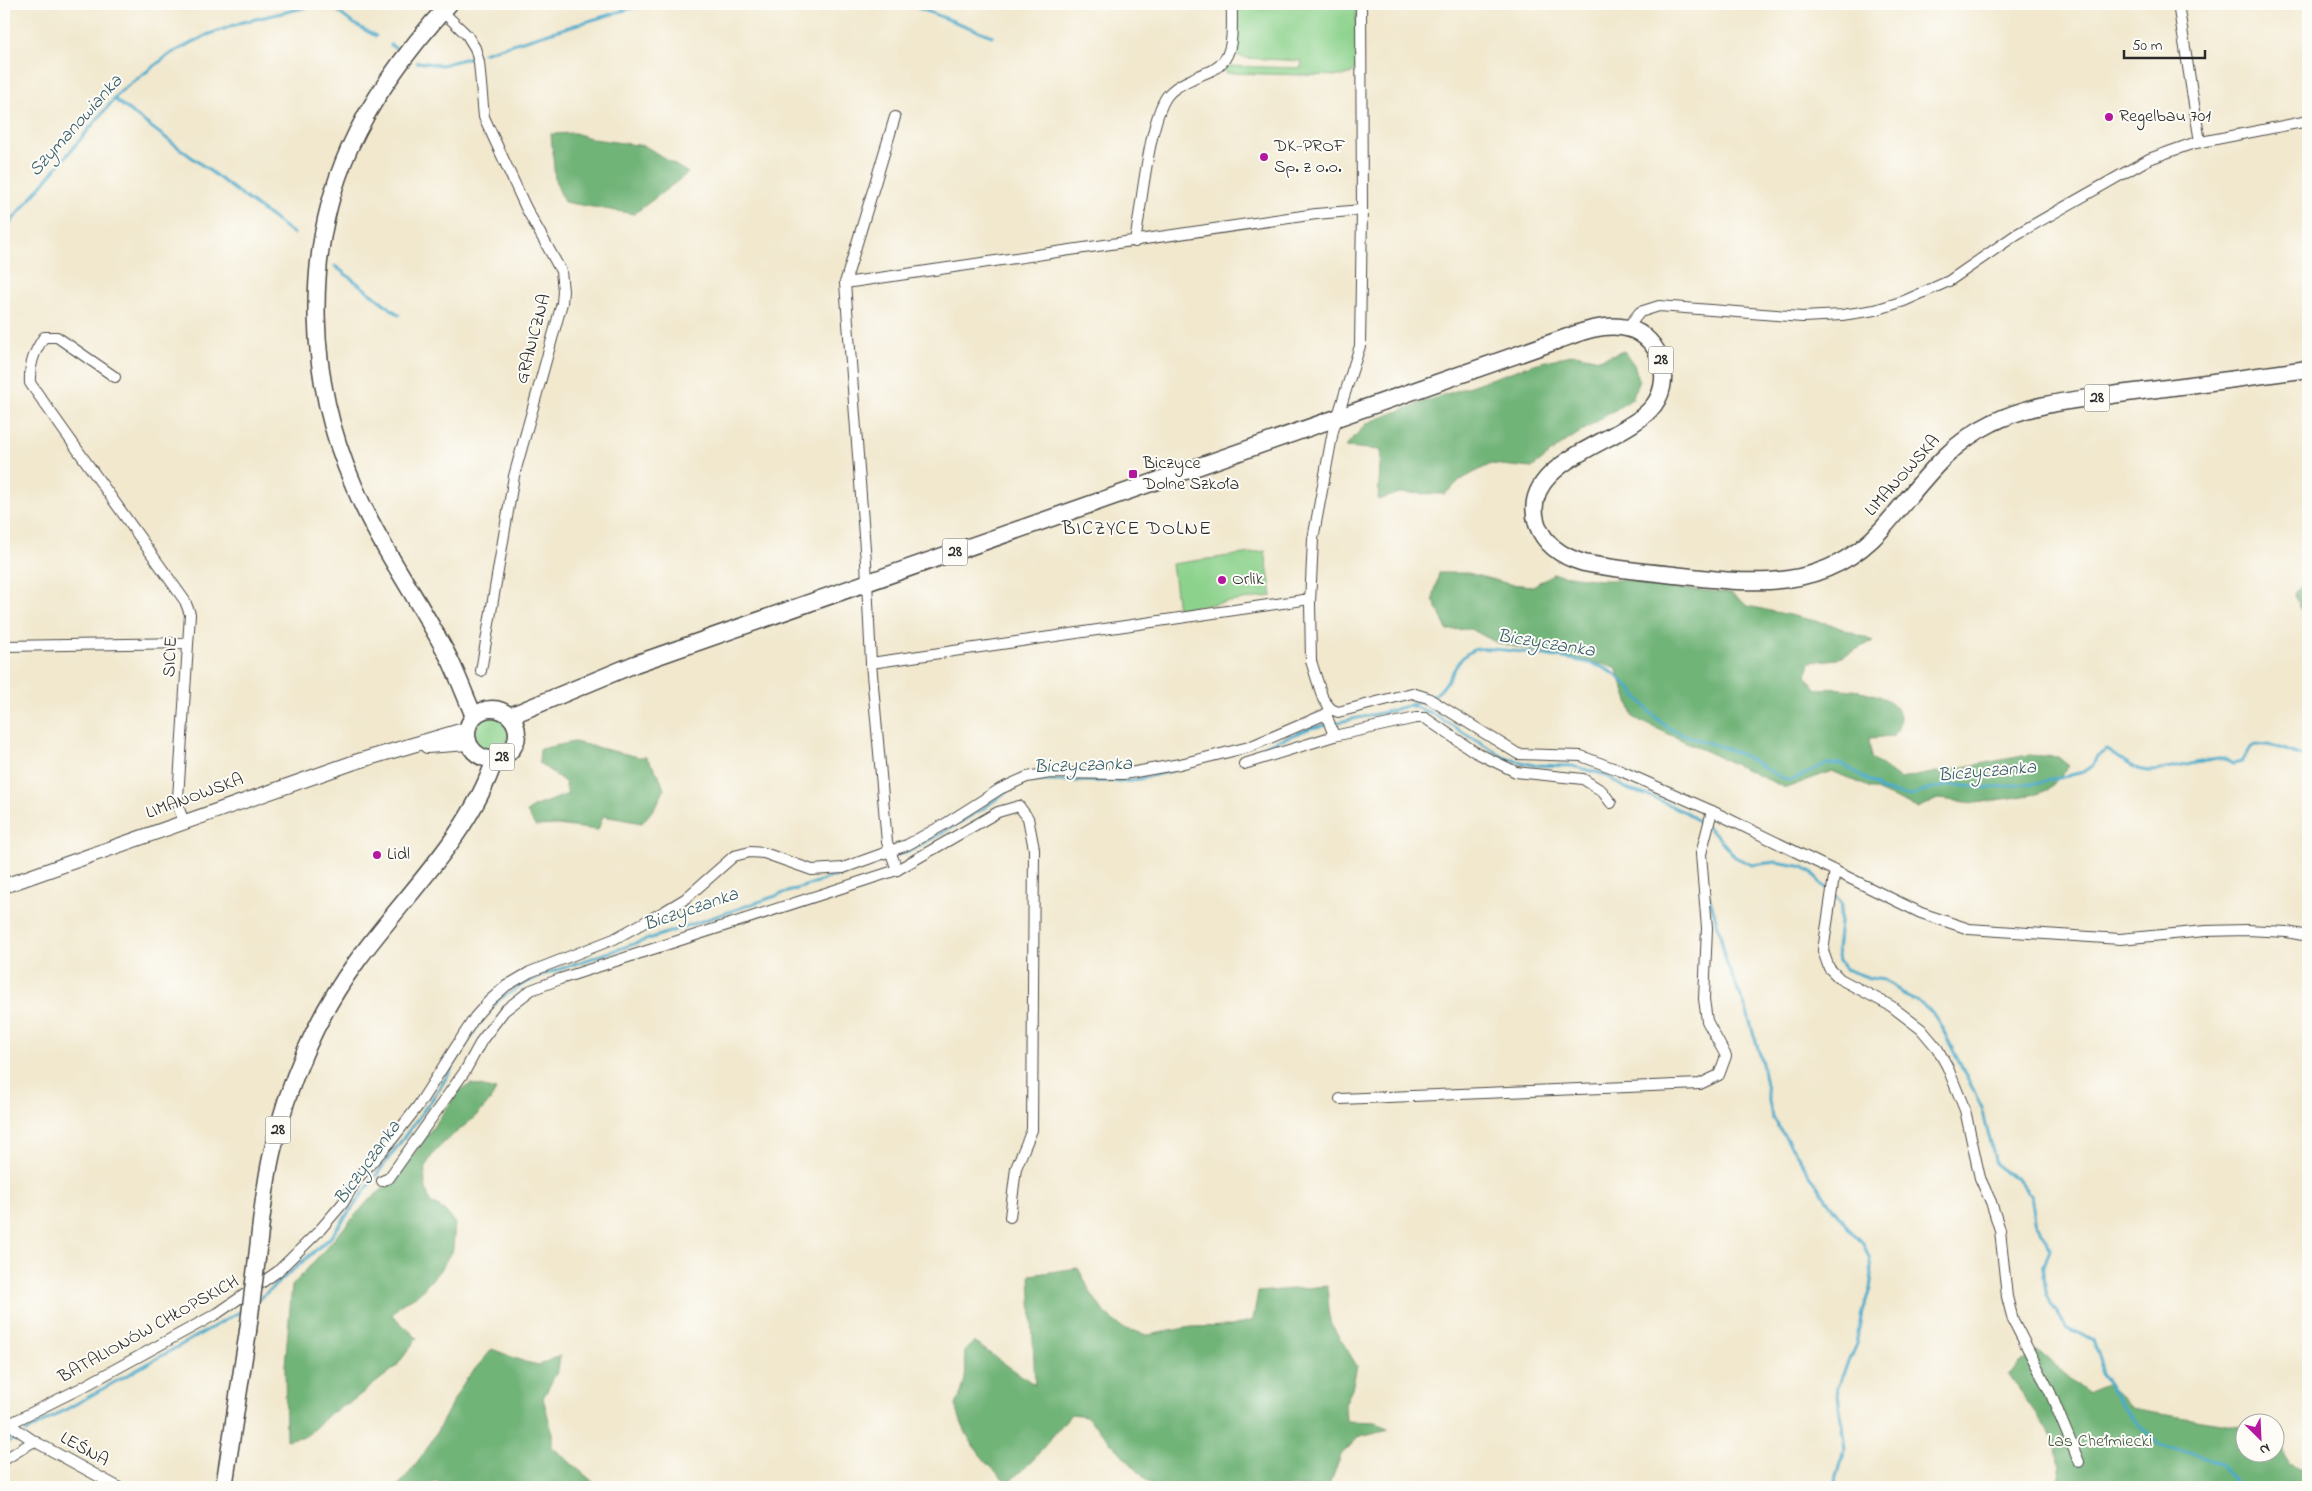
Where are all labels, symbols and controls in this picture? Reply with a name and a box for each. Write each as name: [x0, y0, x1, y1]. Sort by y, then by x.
scale bar: [2124, 28, 2206, 60]
text: 50 m: [2132, 35, 2163, 57]
water label: Szymanowianka: [23, 68, 130, 183]
place label: Regelbau 701: [2119, 104, 2211, 131]
marker: Regelbau 701: [2103, 111, 2115, 123]
place label: DK-PROF Sp. z o.o.: [1273, 134, 1346, 181]
marker: DK-PROF Sp. z o.o.: [1258, 151, 1270, 163]
street label: GRANICZNA: [510, 291, 558, 387]
road number: 28: [1648, 346, 1674, 374]
road number: 28: [2084, 384, 2110, 412]
street label: LIMANOWSKA: [1859, 429, 1947, 523]
place label: Biczyce Dolne Szkoła: [1142, 451, 1239, 498]
marker: Biczyce Dolne Szkoła: [1127, 468, 1139, 480]
district label: BICZYCE DOLNE: [1061, 515, 1212, 544]
road number: 28: [942, 538, 968, 566]
place label: Orlik: [1232, 567, 1264, 593]
marker: Orlik: [1216, 574, 1228, 586]
water label: Biczyczanka: [1495, 623, 1597, 665]
street label: SICIE: [157, 636, 185, 678]
road number: 28: [490, 744, 514, 770]
water label: Biczyczanka: [1033, 751, 1133, 781]
water label: Biczyczanka: [1937, 754, 2038, 790]
street label: LIMANOWSKA: [143, 767, 247, 827]
place label: Lidl: [387, 842, 410, 868]
marker: Lidl: [371, 849, 383, 861]
water label: Biczyczanka: [640, 881, 743, 939]
water label: Biczyczanka: [328, 1115, 408, 1211]
road number: 28: [266, 1116, 290, 1144]
street label: BATALIONÓW CHŁOPSKICH: [53, 1269, 244, 1391]
north arrow: [2234, 1414, 2284, 1464]
street label: LEŚNA: [55, 1426, 113, 1474]
park label: Las Chełmiecki: [2047, 1429, 2153, 1455]
text: N: [2256, 1437, 2273, 1460]

